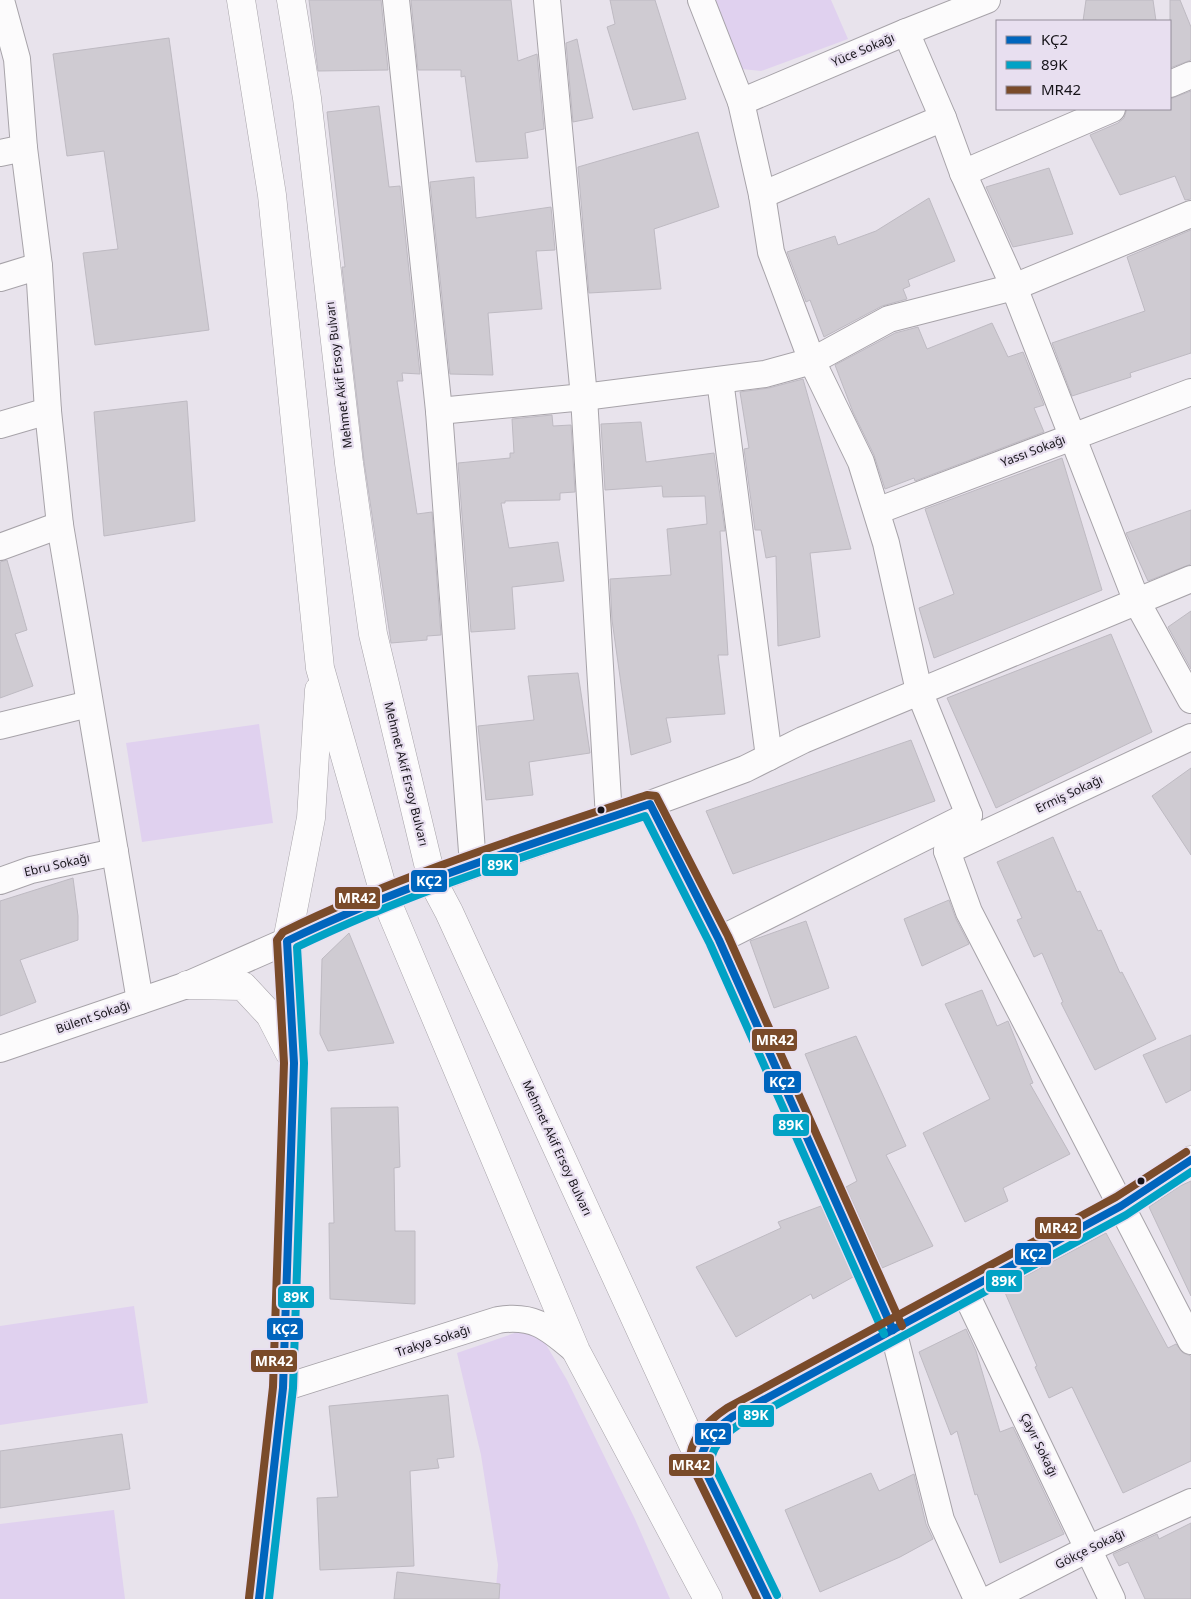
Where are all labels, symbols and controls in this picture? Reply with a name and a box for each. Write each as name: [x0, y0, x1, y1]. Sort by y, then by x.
legend: [996, 20, 1171, 110]
street label: Yüce Sokağı: [829, 29, 897, 70]
text: KÇ2: [1041, 29, 1068, 49]
text: 89K: [1041, 54, 1068, 74]
text: MR42: [1041, 79, 1081, 99]
street label: Mehmet Akif Ersoy Bulvarı: [321, 301, 356, 449]
street label: Yassı Sokağı: [998, 430, 1068, 471]
street label: Mehmet Akif Ersoy Bulvarı: [380, 700, 433, 848]
street label: Ermiş Sokağı: [1032, 771, 1105, 817]
unlabelled marker: [596, 805, 606, 815]
street label: Ebru Sokağı: [22, 849, 91, 880]
line badge: 89K: [481, 853, 519, 877]
text: 89K: [487, 855, 513, 874]
line badge: KÇ2: [410, 869, 448, 893]
text: KÇ2: [416, 871, 442, 890]
line badge: MR42: [334, 886, 381, 910]
text: MR42: [338, 888, 376, 907]
street label: Bülent Sokağı: [53, 996, 132, 1037]
line badge: MR42: [751, 1028, 798, 1052]
text: MR42: [756, 1030, 794, 1049]
line badge: KÇ2: [763, 1070, 802, 1094]
text: KÇ2: [769, 1072, 795, 1091]
street label: Mehmet Akif Ersoy Bulvarı: [519, 1077, 596, 1218]
line badge: 89K: [772, 1113, 810, 1137]
text: 89K: [778, 1115, 804, 1134]
unlabelled marker: [1136, 1176, 1146, 1186]
line badge: MR42: [1034, 1216, 1082, 1240]
text: MR42: [1039, 1218, 1077, 1237]
line badge: KÇ2: [1014, 1242, 1052, 1266]
text: KÇ2: [1020, 1244, 1046, 1263]
line badge: 89K: [985, 1269, 1023, 1293]
text: 89K: [991, 1271, 1017, 1290]
line badge: 89K: [277, 1285, 315, 1309]
text: 89K: [283, 1287, 309, 1306]
line badge: KÇ2: [266, 1317, 304, 1341]
text: KÇ2: [272, 1319, 298, 1338]
street label: Trakya Sokağı: [393, 1320, 472, 1361]
line badge: MR42: [250, 1349, 298, 1373]
text: MR42: [255, 1351, 293, 1370]
line badge: 89K: [737, 1404, 775, 1428]
text: 89K: [743, 1405, 769, 1424]
street label: Çayır Sokağı: [1017, 1410, 1062, 1480]
line badge: KÇ2: [694, 1422, 732, 1446]
text: KÇ2: [700, 1424, 726, 1443]
line badge: MR42: [668, 1453, 715, 1477]
text: MR42: [672, 1455, 710, 1474]
street label: Gökçe Sokağı: [1052, 1524, 1127, 1573]

